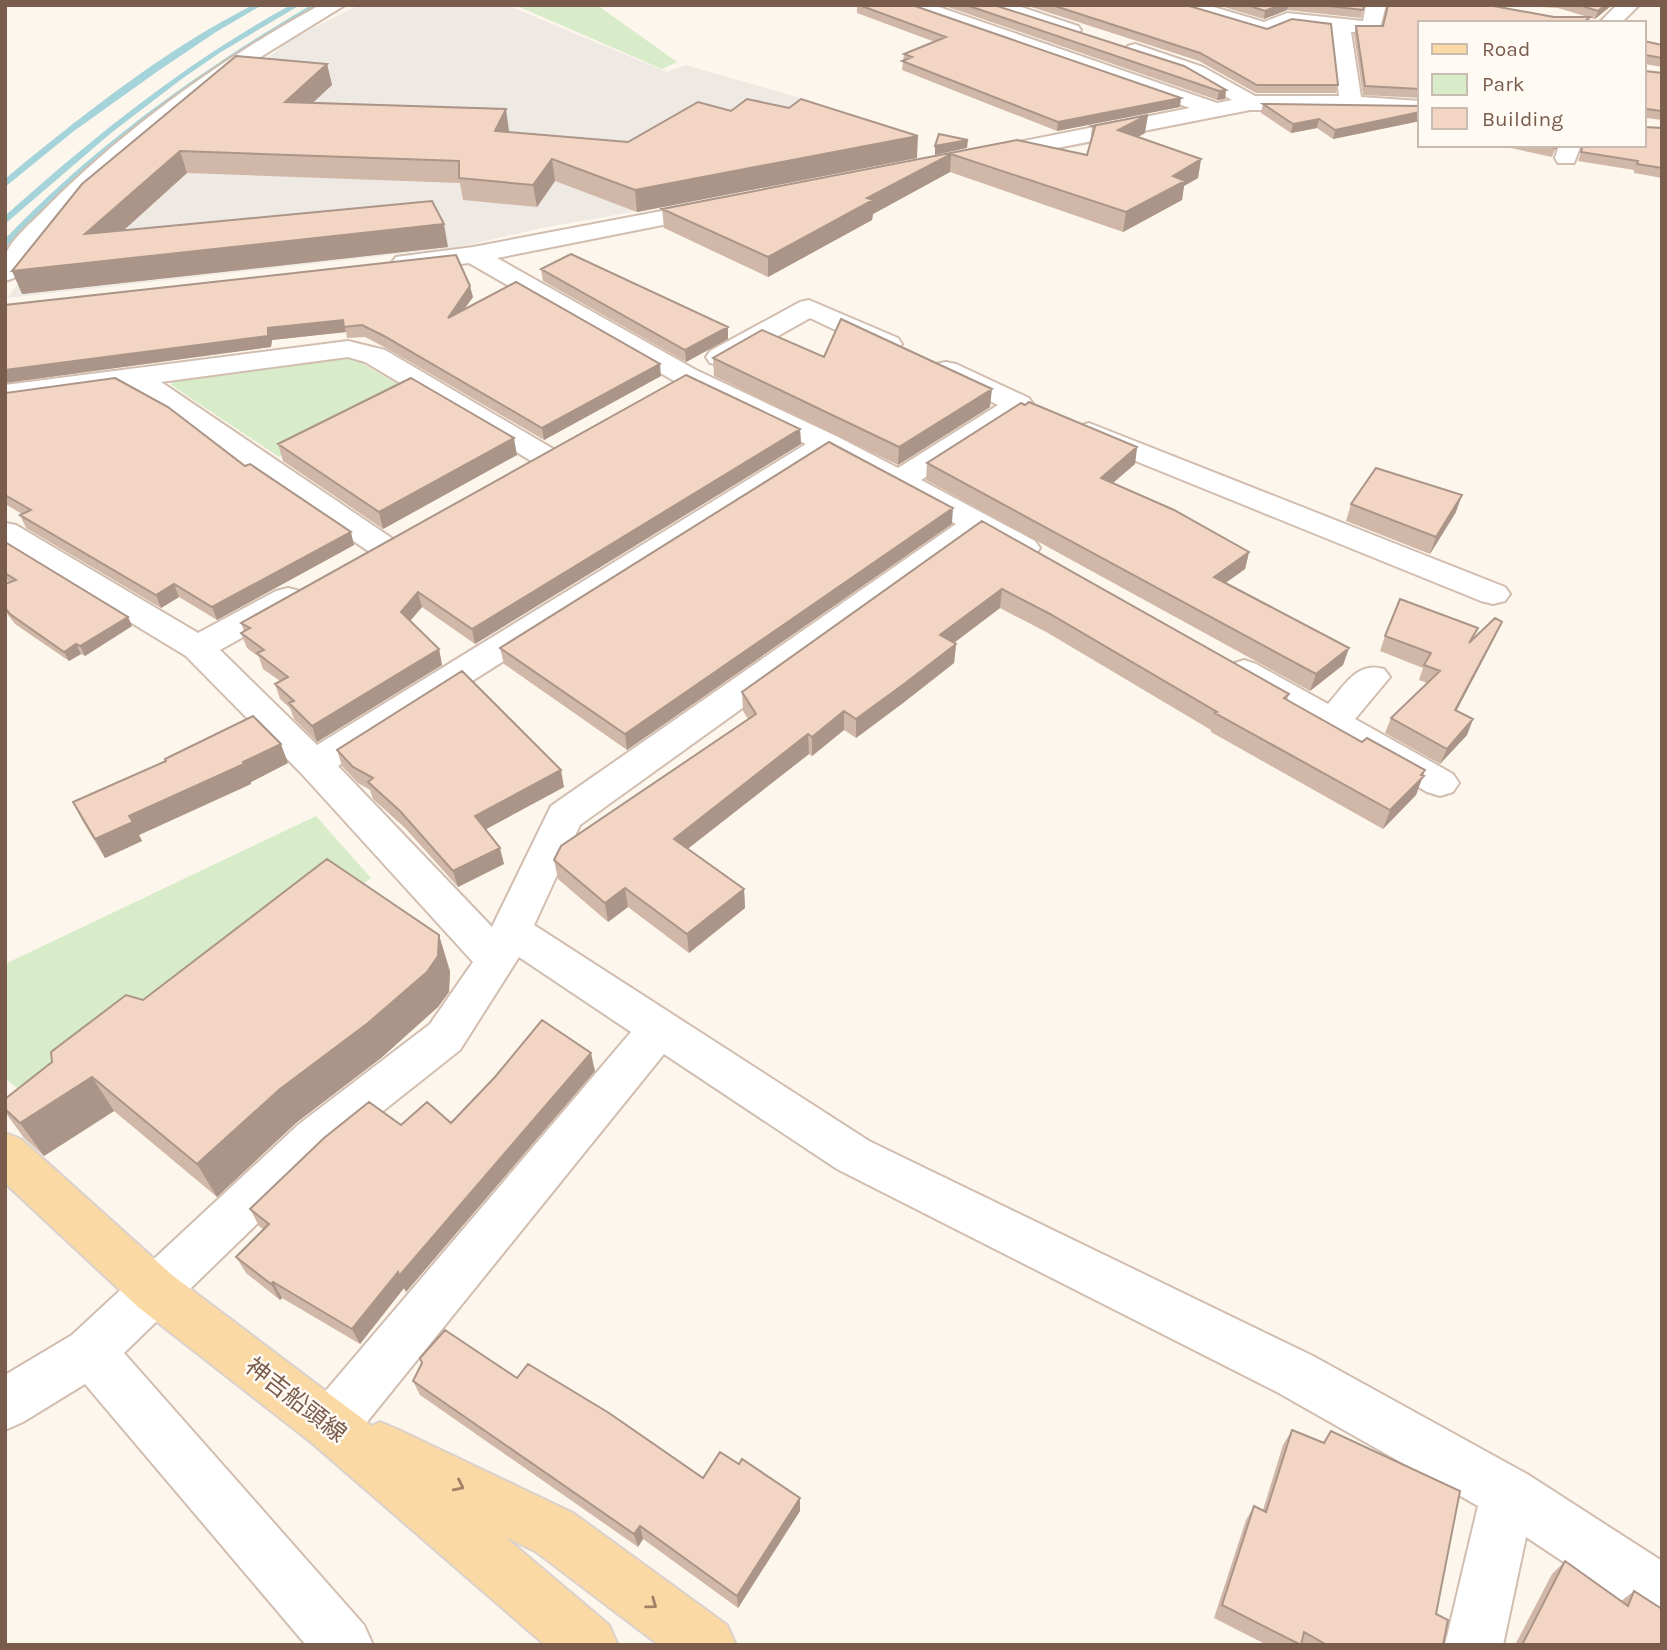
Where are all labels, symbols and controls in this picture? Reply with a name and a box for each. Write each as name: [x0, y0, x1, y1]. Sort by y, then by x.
legend: [1418, 21, 1646, 147]
text: Road: [1482, 37, 1530, 61]
text: Park: [1482, 72, 1525, 96]
text: Building: [1482, 107, 1563, 131]
street label: 神吉船頭線: [240, 1352, 352, 1448]
one-way arrow: [452, 1478, 464, 1492]
one-way arrow: [644, 1596, 657, 1609]

